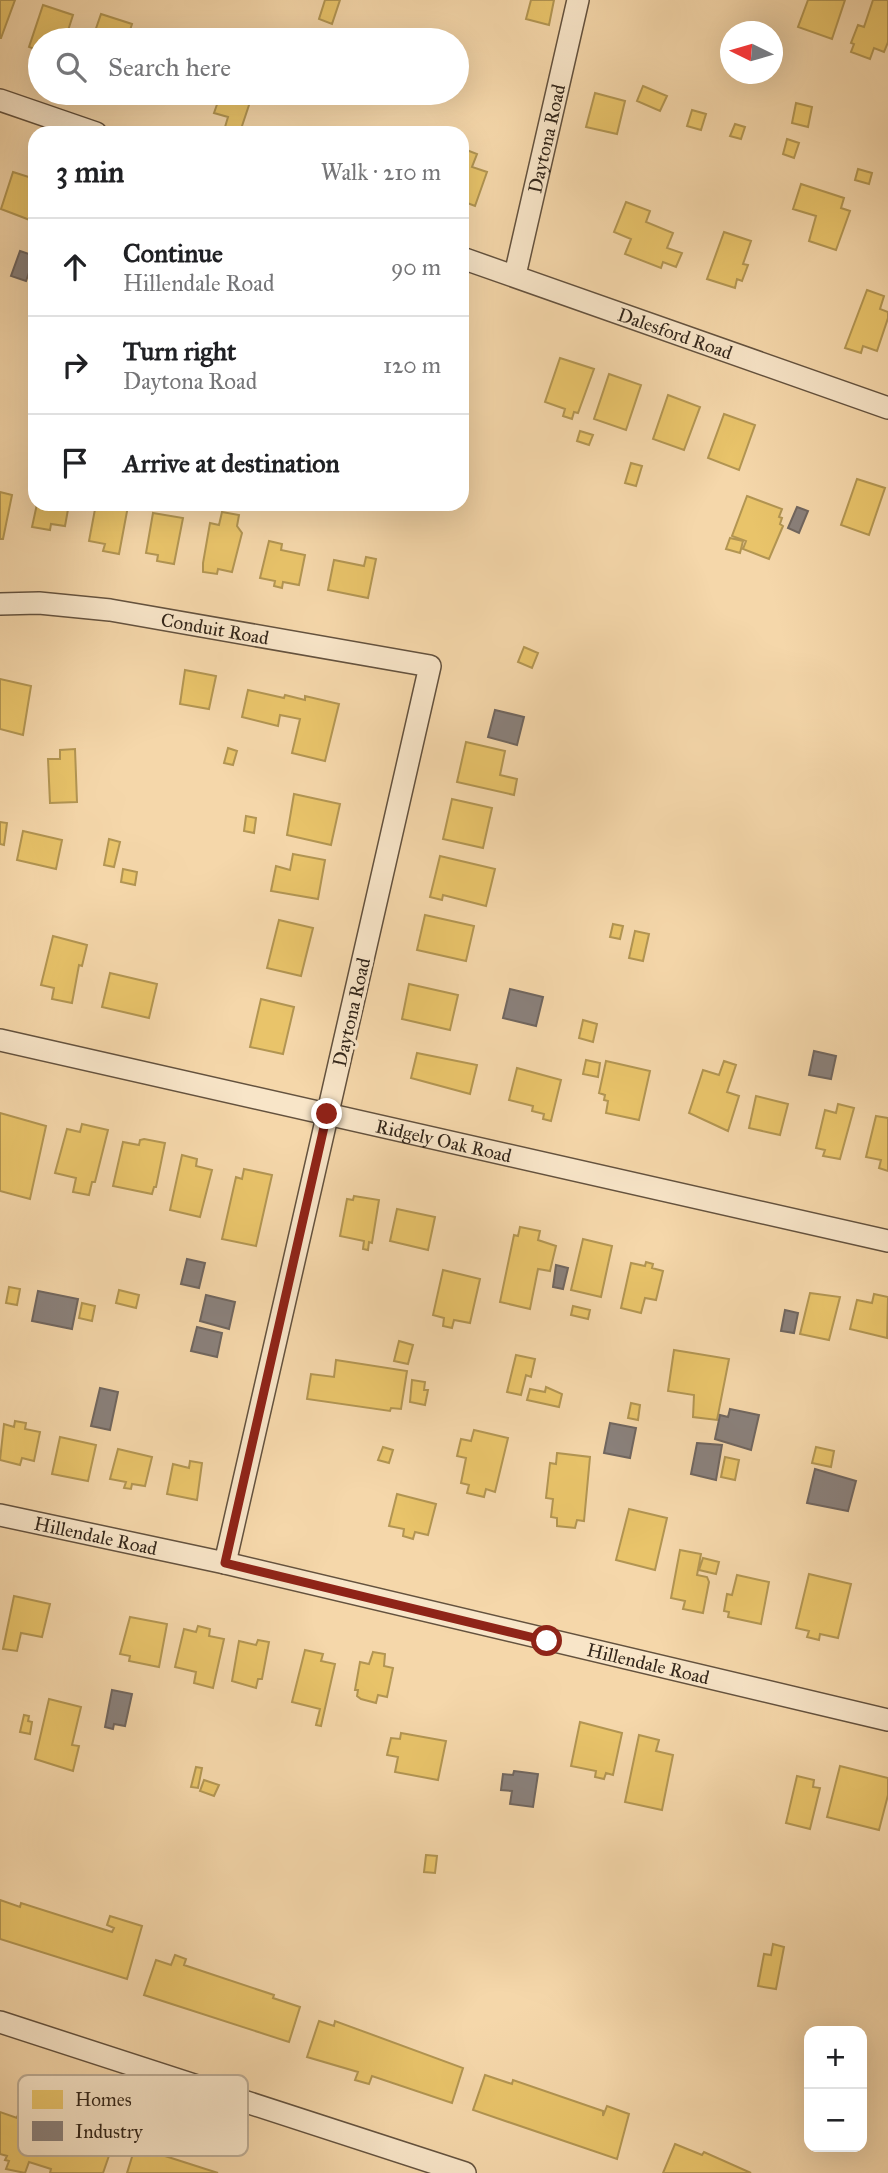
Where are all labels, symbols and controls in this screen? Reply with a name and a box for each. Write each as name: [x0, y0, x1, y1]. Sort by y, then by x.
north arrow: [720, 21, 783, 84]
search box: [28, 28, 469, 105]
icon: search: [52, 48, 90, 86]
text: Search here: [108, 51, 231, 83]
street label: Daytona Road: [523, 81, 570, 195]
text: 3 min: [56, 154, 124, 190]
text: Walk · 210 m: [321, 158, 441, 186]
text: Continue: [123, 237, 223, 269]
icon: ahead: [56, 248, 94, 286]
text: 90 m: [391, 253, 441, 281]
text: Hillendale Road: [123, 269, 275, 297]
street label: Dalesford Road: [615, 303, 736, 364]
text: Turn right: [123, 335, 236, 367]
icon: right: [56, 346, 94, 384]
text: 120 m: [383, 351, 441, 379]
text: Daytona Road: [123, 367, 257, 395]
icon: arrive: [56, 444, 94, 482]
text: Arrive at destination: [123, 447, 340, 479]
street label: Conduit Road: [159, 608, 271, 650]
street label: Daytona Road: [328, 955, 375, 1069]
route end: [311, 1098, 342, 1129]
street label: Ridgely Oak Road: [373, 1114, 514, 1168]
street label: Hillendale Road: [32, 1512, 160, 1560]
route start: [531, 1625, 562, 1656]
street label: Hillendale Road: [585, 1638, 712, 1689]
map controls: [804, 2026, 867, 2152]
button: +: [804, 2026, 867, 2089]
legend: [18, 2075, 248, 2156]
text: Homes: [75, 2088, 132, 2111]
button: −: [804, 2089, 867, 2152]
text: Industry: [75, 2120, 144, 2143]

